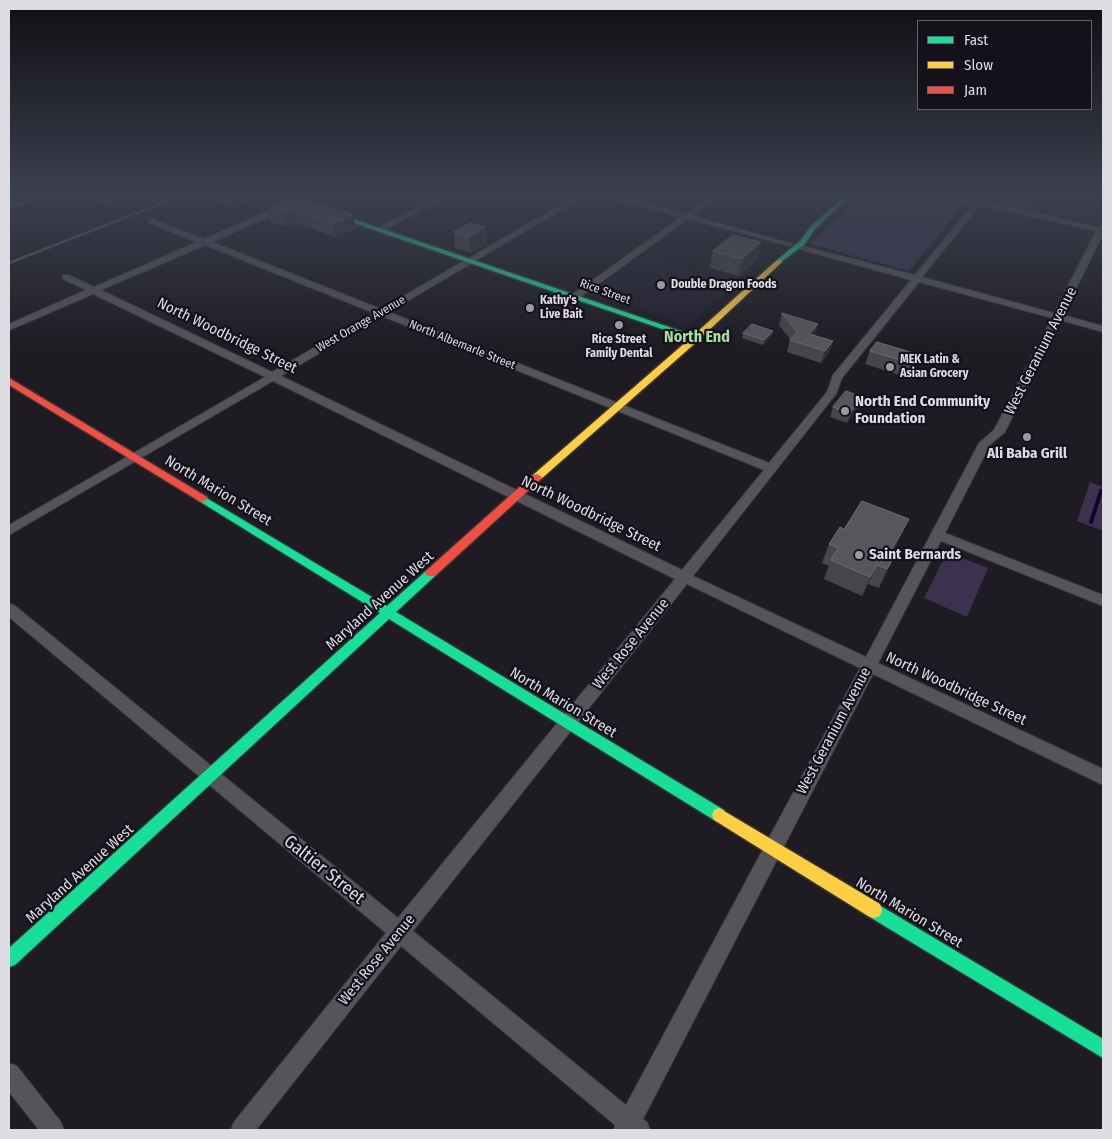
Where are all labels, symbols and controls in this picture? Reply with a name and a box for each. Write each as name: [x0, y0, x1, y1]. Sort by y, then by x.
legend: [917, 20, 1092, 110]
text: Fast: [964, 31, 988, 49]
text: Slow: [964, 56, 993, 74]
text: Jam: [964, 81, 987, 99]
street label: Rice Street: [578, 276, 632, 308]
place label: Double Dragon Foods: [671, 278, 776, 292]
marker: Double Dragon Foods: [655, 279, 667, 291]
street label: West Geranium Avenue: [1001, 284, 1081, 418]
street label: West Orange Avenue: [314, 293, 408, 355]
street label: North Woodbridge Street: [154, 294, 300, 378]
place label: Kathy's Live Bait: [540, 294, 583, 322]
marker: Kathy's Live Bait: [524, 302, 536, 314]
street label: North Albemarle Street: [407, 317, 517, 373]
marker: Rice Street Family Dental: [613, 319, 625, 331]
district label: North End: [664, 328, 730, 348]
place label: Rice Street Family Dental: [586, 333, 652, 361]
place label: MEK Latin & Asian Grocery: [900, 353, 968, 381]
marker: MEK Latin & Asian Grocery: [884, 361, 896, 373]
place label: North End Community Foundation: [855, 393, 990, 428]
marker: North End Community Foundation: [839, 405, 851, 417]
marker: Ali Baba Grill: [1021, 431, 1033, 443]
place label: Ali Baba Grill: [987, 445, 1067, 463]
street label: North Marion Street: [161, 452, 275, 530]
street label: North Woodbridge Street: [518, 472, 664, 556]
place label: Saint Bernards: [869, 546, 961, 564]
street label: Maryland Avenue West: [322, 548, 438, 654]
marker: Saint Bernards: [853, 549, 865, 561]
street label: West Rose Avenue: [589, 595, 673, 693]
street label: North Woodbridge Street: [883, 648, 1029, 730]
street label: North Marion Street: [506, 664, 620, 742]
street label: West Geranium Avenue: [793, 664, 875, 798]
street label: Maryland Avenue West: [22, 821, 138, 927]
street label: Galtier Street: [279, 831, 369, 909]
street label: North Marion Street: [852, 874, 966, 952]
street label: West Rose Avenue: [335, 911, 419, 1009]

